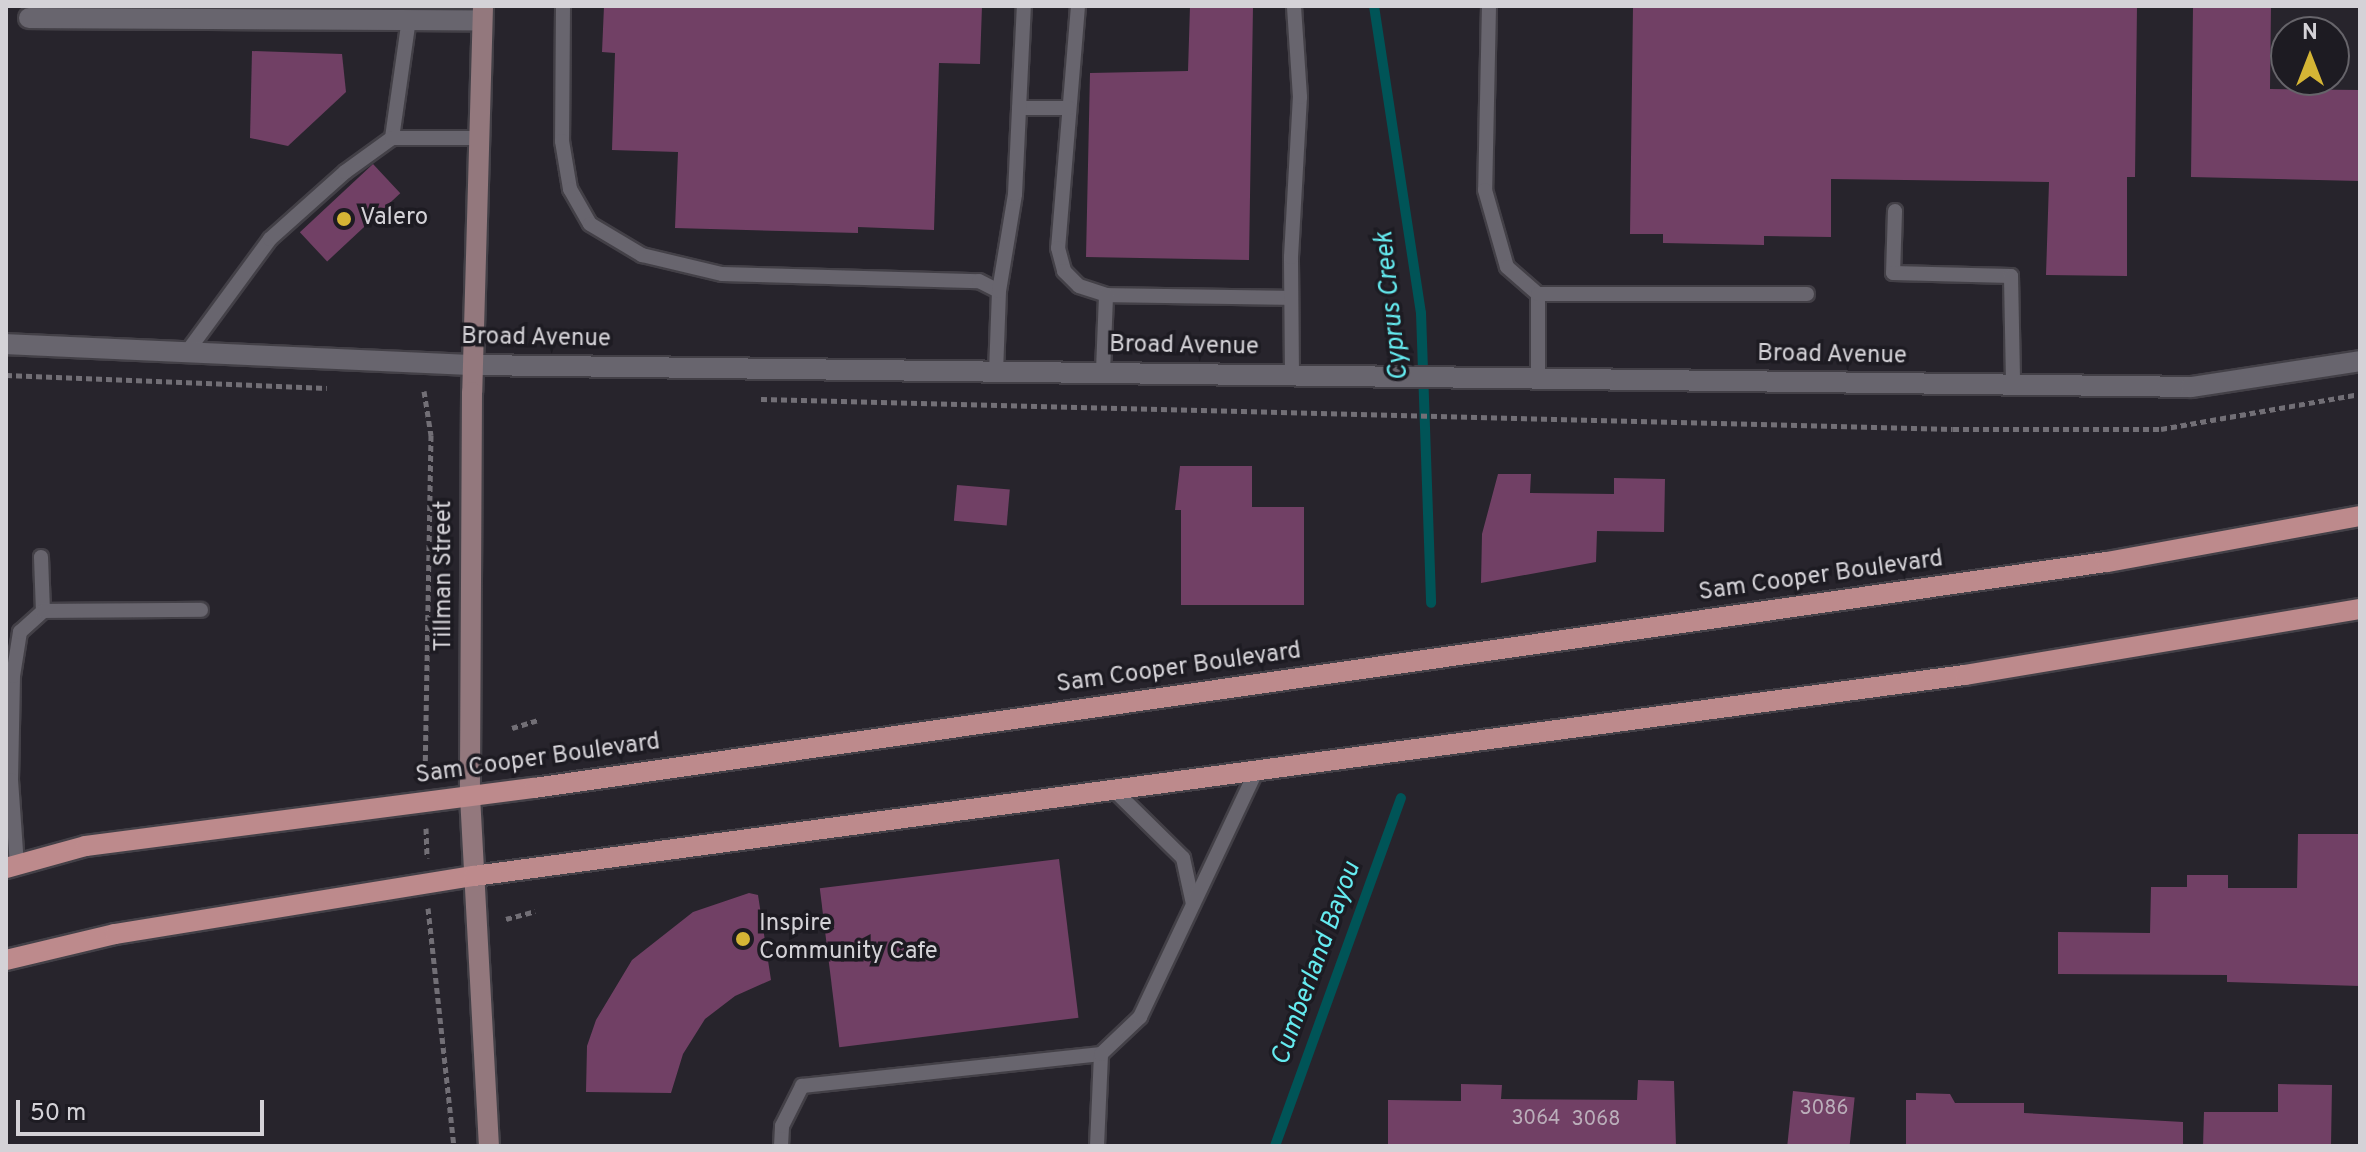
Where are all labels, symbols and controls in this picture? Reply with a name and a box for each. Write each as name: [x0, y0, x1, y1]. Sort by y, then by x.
north arrow: [2270, 16, 2350, 96]
text: N: [2302, 20, 2318, 47]
place label: Valero: [360, 205, 428, 233]
marker: Valero: [335, 210, 353, 228]
water label: Cyprus Creek: [1370, 230, 1416, 382]
street label: Broad Avenue: [460, 323, 612, 355]
street label: Broad Avenue: [1108, 331, 1260, 363]
street label: Broad Avenue: [1756, 340, 1908, 372]
street label: Tillman Street: [431, 500, 459, 652]
street label: Sam Cooper Boulevard: [1697, 546, 1945, 608]
street label: Sam Cooper Boulevard: [1055, 638, 1303, 700]
street label: Sam Cooper Boulevard: [414, 729, 662, 791]
water label: Cumberland Bayou: [1266, 858, 1368, 1070]
place label: Inspire Community Cafe: [759, 911, 938, 967]
marker: Inspire Community Cafe: [734, 930, 752, 948]
scale bar: [20, 1084, 268, 1134]
house number: 3086: [1800, 1097, 1848, 1121]
text: 50 m: [30, 1099, 86, 1129]
house number: 3064: [1511, 1107, 1561, 1131]
house number: 3068: [1572, 1108, 1620, 1132]

